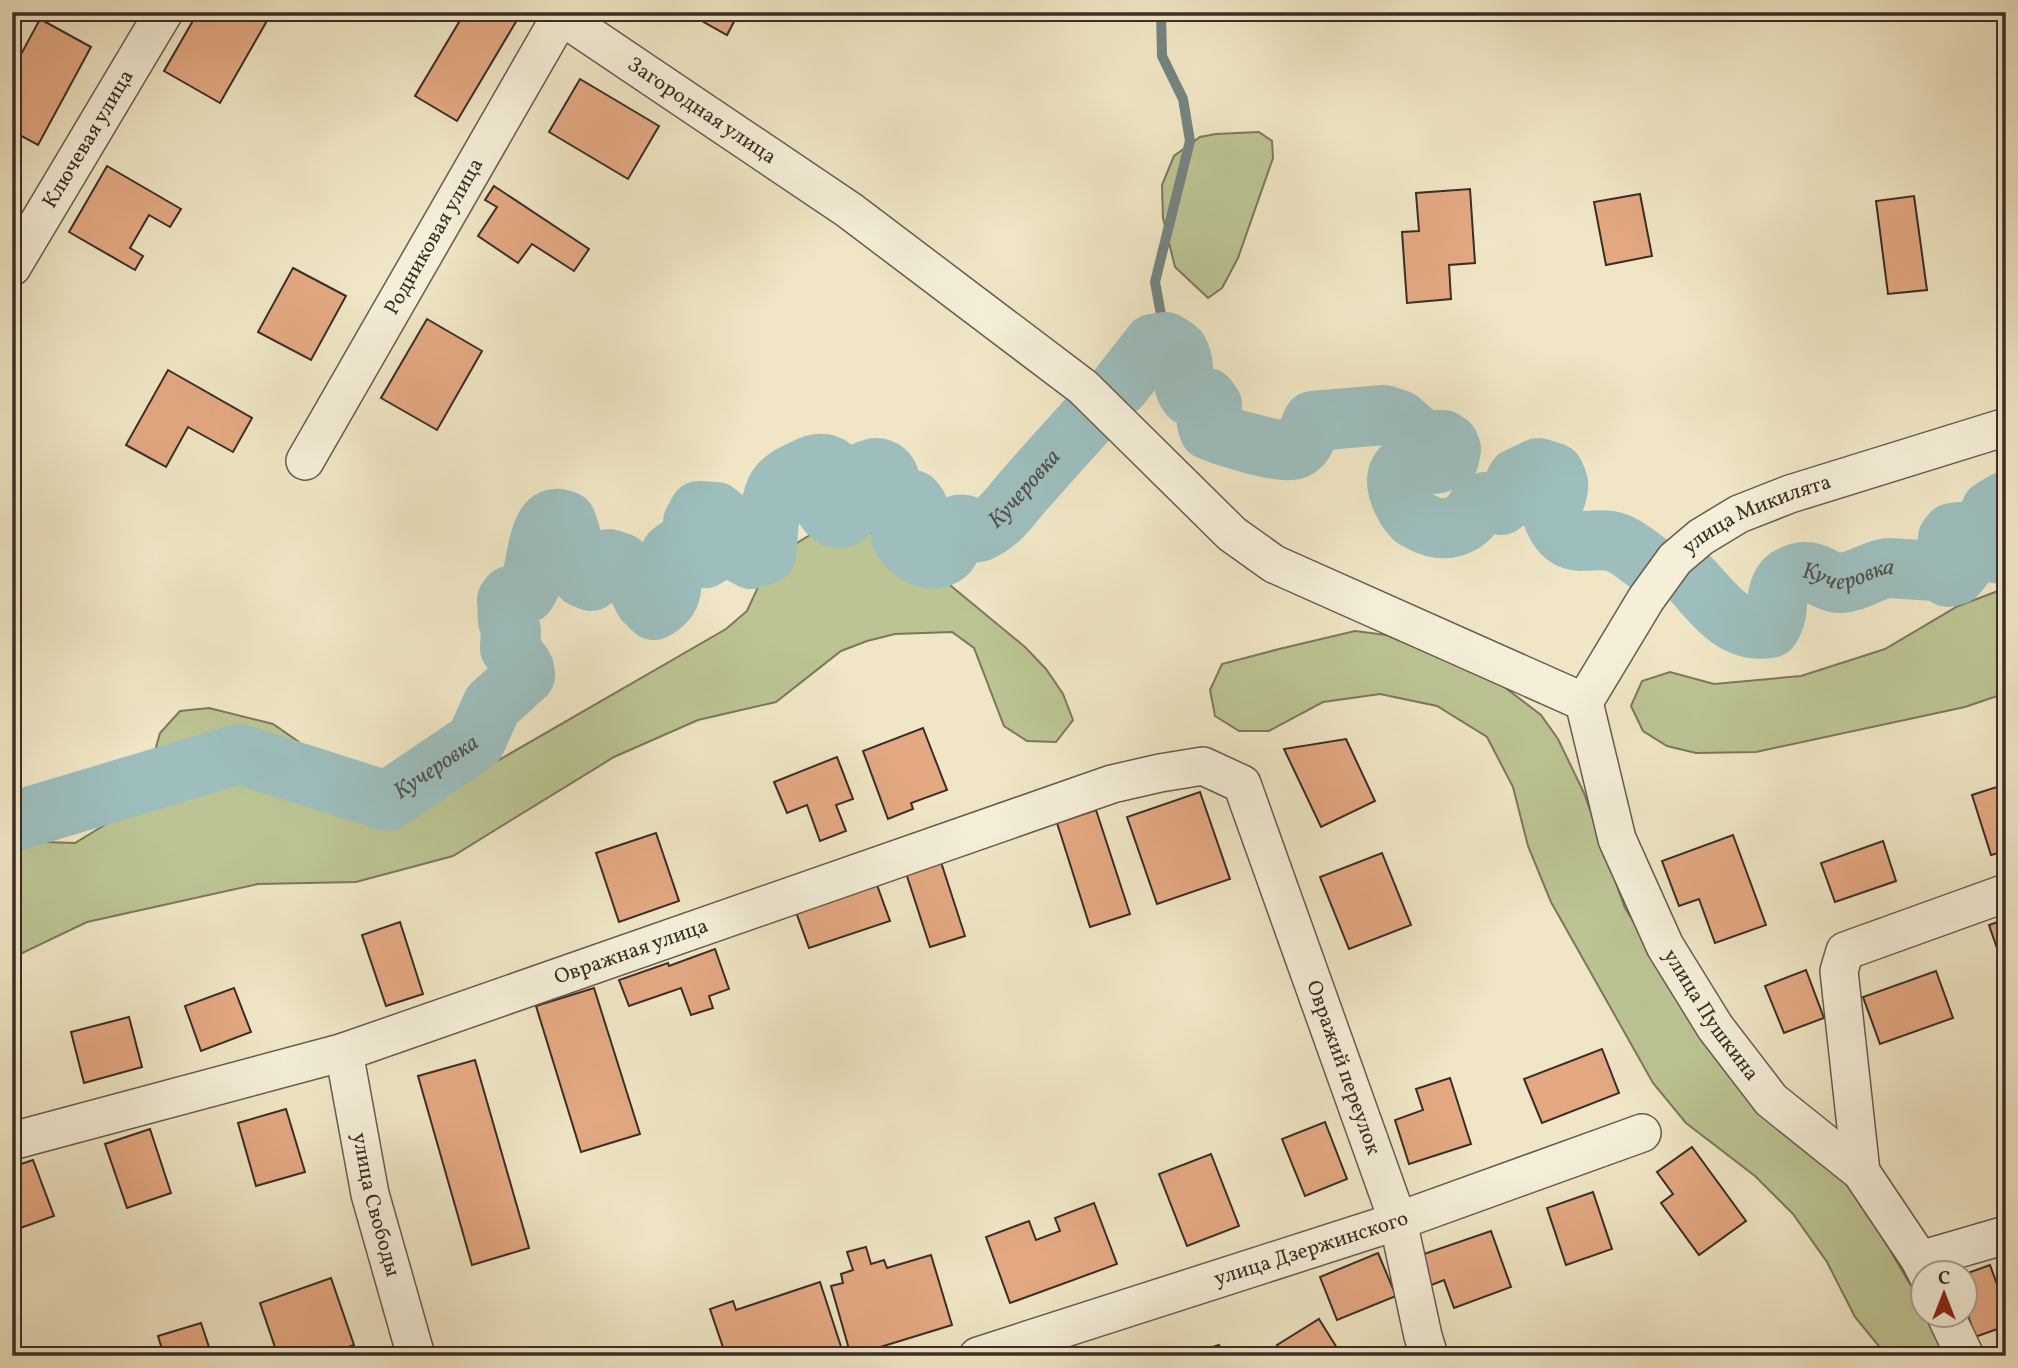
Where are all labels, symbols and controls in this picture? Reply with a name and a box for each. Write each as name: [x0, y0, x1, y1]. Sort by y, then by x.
street label: Загородная улица: [622, 50, 782, 172]
street label: Ключевая улица: [36, 64, 141, 214]
street label: Родниковая улица: [377, 153, 491, 320]
water label: Кучеровка: [982, 442, 1069, 537]
street label: улица Микилята: [1676, 468, 1835, 562]
water label: Кучеровка: [1800, 552, 1895, 599]
water label: Кучеровка: [388, 727, 486, 808]
street label: Овражная улица: [550, 911, 712, 992]
street label: улица Пушкина: [1656, 943, 1766, 1087]
street label: Овражий переулок: [1299, 976, 1388, 1159]
street label: улица Свободы: [345, 1130, 407, 1280]
street label: улица Дзержинского: [1210, 1204, 1412, 1294]
north arrow: [1910, 1260, 1980, 1330]
text: С: [1938, 1266, 1950, 1292]

